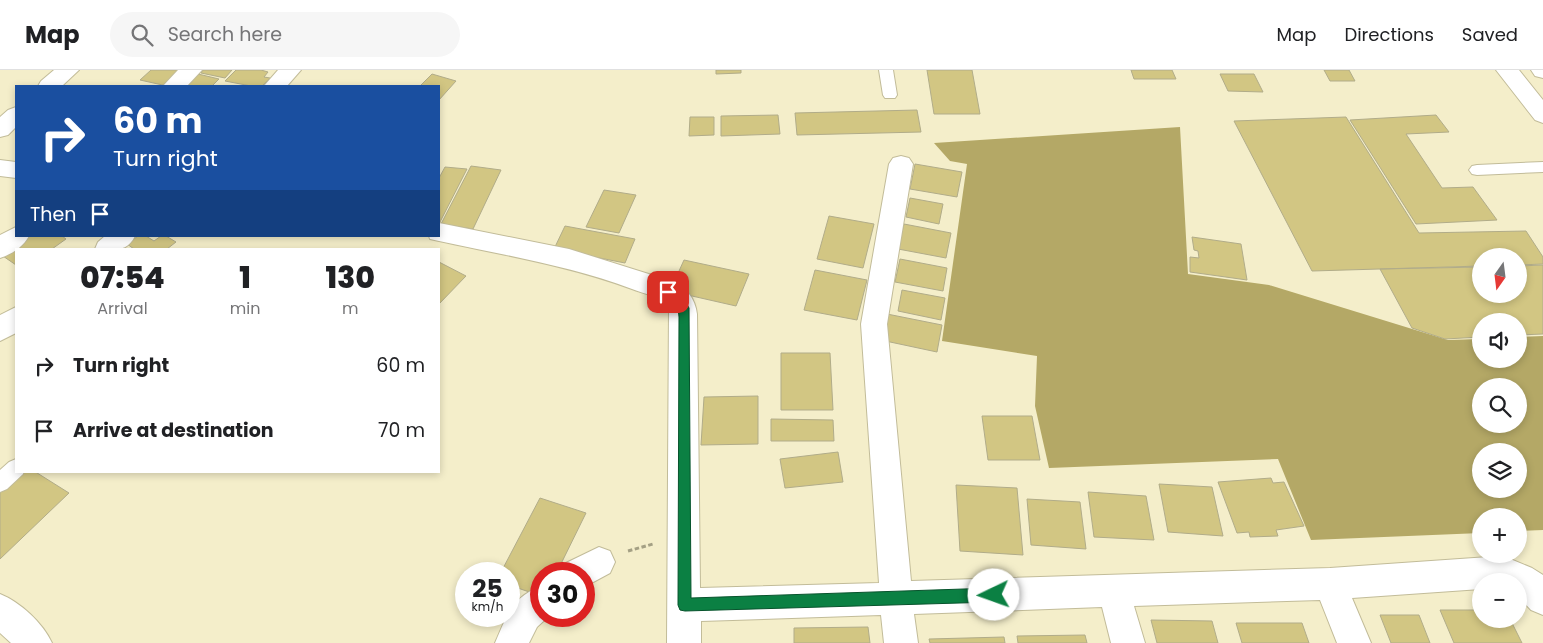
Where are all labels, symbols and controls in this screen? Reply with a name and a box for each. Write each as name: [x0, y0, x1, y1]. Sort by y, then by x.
search box: [110, 12, 460, 57]
text: Map: [25, 18, 80, 51]
icon: search: [128, 21, 156, 49]
text: Search here: [168, 21, 282, 48]
text: Map: [1277, 22, 1316, 47]
text: Directions: [1344, 22, 1434, 47]
text: Saved: [1462, 22, 1518, 47]
text: 60 m: [113, 96, 203, 145]
icon: right: [30, 105, 95, 170]
text: Turn right: [113, 143, 218, 174]
icon: arrive: [86, 200, 114, 228]
text: Then: [30, 201, 76, 228]
north arrow: [1472, 248, 1528, 302]
map controls: [1472, 248, 1527, 628]
text: 07:54: [80, 256, 165, 299]
text: 1: [239, 256, 251, 299]
text: 130: [325, 256, 375, 299]
pin: [647, 271, 689, 313]
icon: arrive: [654, 278, 682, 306]
text: Arrival: [97, 297, 148, 320]
text: min: [230, 297, 260, 320]
text: m: [342, 297, 358, 320]
button: sound: [1472, 313, 1527, 368]
icon: right: [30, 352, 58, 380]
text: Turn right: [73, 352, 169, 379]
text: 60 m: [376, 352, 425, 379]
button: search: [1472, 378, 1527, 433]
icon: arrive: [30, 417, 58, 445]
text: Arrive at destination: [73, 417, 274, 444]
text: 70 m: [378, 417, 425, 444]
button: layers: [1472, 443, 1527, 498]
button: +: [1472, 508, 1527, 563]
speed limit sign: 30: [530, 562, 595, 627]
position arrow: [967, 568, 1019, 620]
text: 25: [472, 571, 503, 606]
button: −: [1472, 573, 1527, 628]
text: km/h: [472, 598, 503, 615]

